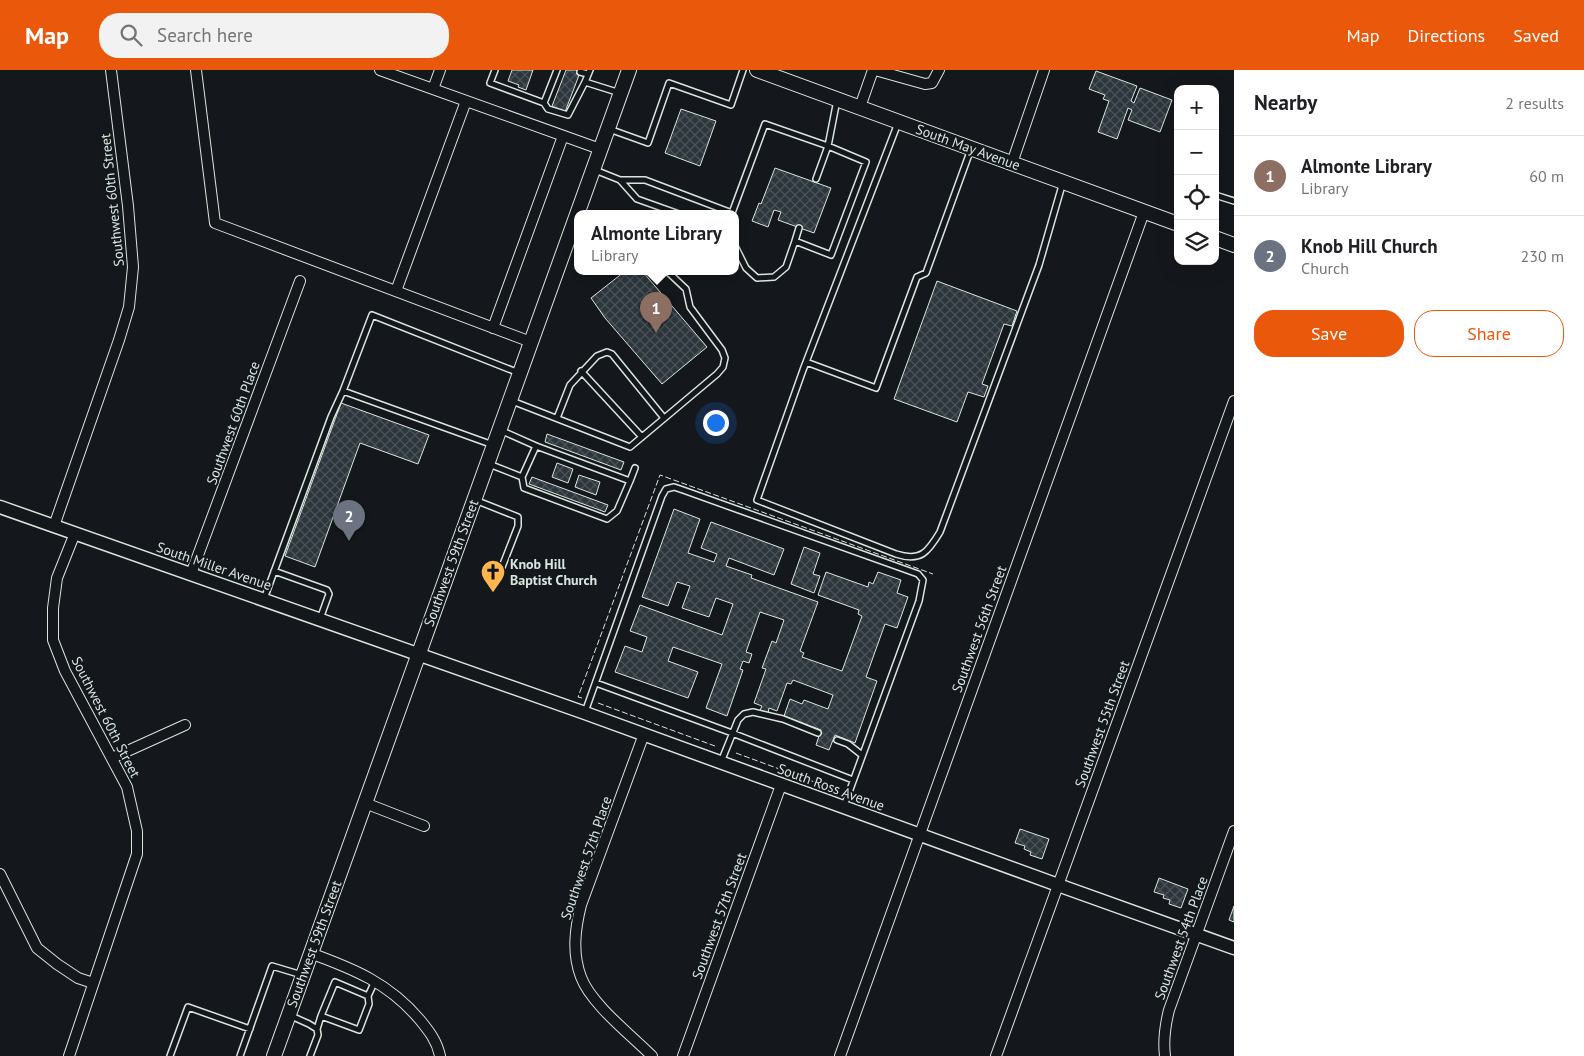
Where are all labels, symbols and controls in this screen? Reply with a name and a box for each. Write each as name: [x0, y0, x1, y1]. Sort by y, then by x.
search box: [99, 13, 449, 58]
text: Map: [25, 20, 69, 51]
icon: search: [117, 21, 145, 49]
text: Search here: [157, 23, 253, 47]
text: Map: [1347, 24, 1379, 47]
text: Directions: [1407, 24, 1485, 47]
text: Saved: [1513, 24, 1559, 47]
map controls: [1174, 85, 1219, 265]
button: +: [1174, 85, 1219, 130]
text: Nearby: [1254, 89, 1317, 116]
text: 2 results: [1505, 93, 1564, 113]
street label: South May Avenue: [913, 120, 1023, 174]
button: −: [1174, 130, 1219, 175]
street label: Southwest 60th Street: [96, 132, 128, 267]
text: Almonte Library: [1301, 154, 1432, 178]
text: 1: [1265, 166, 1275, 186]
text: 60 m: [1529, 166, 1564, 186]
button: locate: [1174, 175, 1219, 220]
text: Library: [1301, 178, 1348, 198]
popup: [574, 210, 739, 275]
button: layers: [1174, 220, 1219, 265]
text: Almonte Library: [591, 221, 722, 245]
text: Knob Hill Church: [1301, 234, 1438, 258]
text: Library: [591, 245, 639, 265]
text: 2: [1265, 246, 1275, 266]
text: 230 m: [1521, 246, 1564, 266]
text: Church: [1301, 258, 1349, 278]
pin: 1: [640, 292, 672, 333]
button: Save: [1254, 310, 1404, 357]
button: Share: [1414, 310, 1564, 357]
street label: Southwest 60th Place: [202, 359, 264, 487]
your location: [703, 410, 729, 436]
street label: Southwest 59th Street: [420, 497, 482, 629]
pin: 2: [333, 500, 365, 541]
street label: South Miller Avenue: [154, 538, 274, 594]
place label: Knob Hill Baptist Church: [510, 555, 597, 589]
church icon: Knob Hill Baptist Church: [480, 559, 506, 593]
street label: Southwest 56th Street: [948, 563, 1010, 695]
street label: Southwest 60th Street: [68, 653, 144, 781]
street label: Southwest 55th Street: [1071, 658, 1133, 790]
street label: South Ross Avenue: [775, 759, 887, 815]
street label: Southwest 57th Place: [556, 794, 616, 922]
street label: Southwest 57th Street: [688, 850, 750, 982]
street label: Southwest 54th Place: [1150, 874, 1212, 1002]
street label: Southwest 59th Street: [283, 878, 345, 1010]

